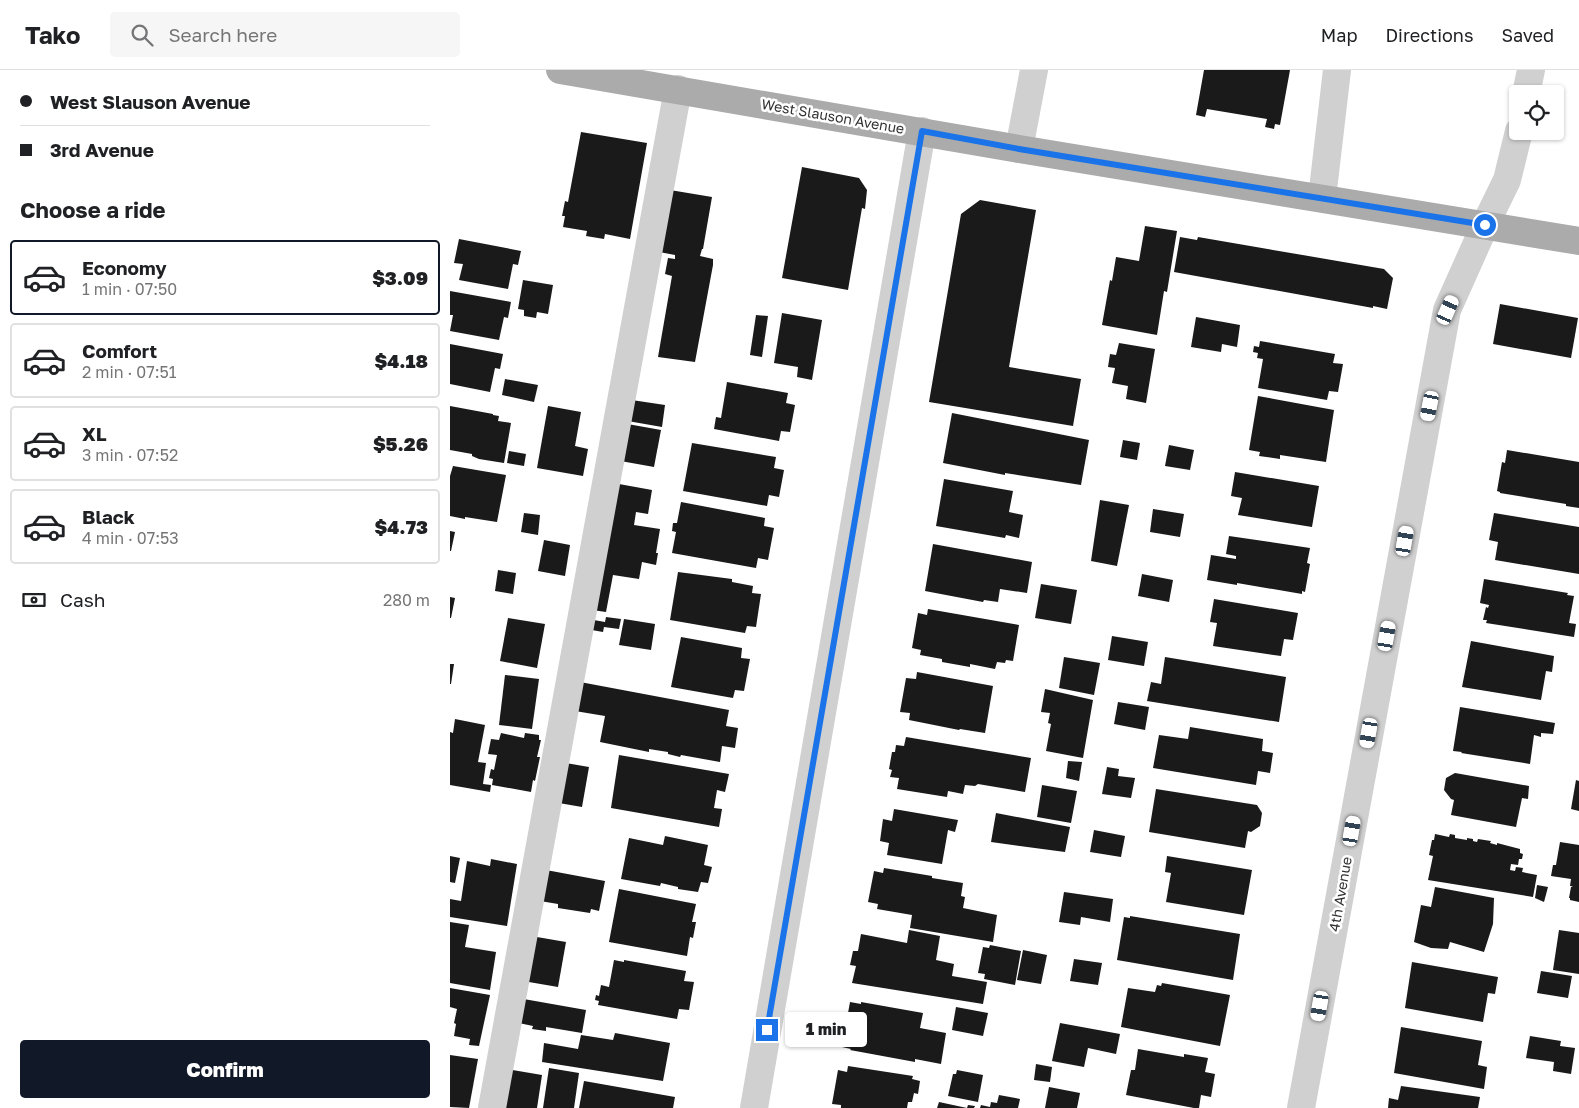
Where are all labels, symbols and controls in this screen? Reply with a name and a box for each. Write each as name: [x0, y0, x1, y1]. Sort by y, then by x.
search box: [110, 12, 460, 57]
text: Tako: [25, 20, 80, 49]
icon: search: [128, 21, 156, 49]
text: Search here: [168, 23, 277, 46]
text: Map: [1321, 24, 1357, 46]
text: Directions: [1385, 24, 1473, 46]
text: Saved: [1501, 24, 1554, 46]
map controls: [1509, 85, 1564, 140]
button: locate: [1509, 85, 1564, 140]
text: West Slauson Avenue: [50, 90, 251, 113]
street label: West Slauson Avenue: [760, 95, 906, 137]
text: 3rd Avenue: [50, 138, 154, 161]
text: Choose a ride: [20, 196, 166, 223]
route start: [1474, 214, 1496, 236]
icon: car: [22, 255, 67, 300]
text: Economy: [82, 256, 167, 279]
text: $3.09: [372, 266, 428, 289]
text: 1 min · 07:50: [82, 279, 177, 299]
car: [1435, 293, 1460, 327]
icon: car: [22, 338, 67, 383]
text: Comfort: [82, 339, 157, 362]
text: $4.18: [374, 349, 428, 372]
text: 2 min · 07:51: [82, 362, 177, 382]
car: [1419, 390, 1440, 422]
icon: car: [22, 421, 67, 466]
text: XL: [82, 422, 107, 445]
text: $5.26: [373, 432, 428, 455]
text: 3 min · 07:52: [82, 445, 178, 465]
icon: car: [22, 504, 67, 549]
text: Black: [82, 505, 135, 528]
text: $4.73: [375, 515, 428, 538]
car: [1395, 525, 1414, 557]
text: 4 min · 07:53: [82, 528, 179, 548]
icon: cash: [20, 586, 48, 614]
text: Cash: [60, 588, 105, 611]
text: 280 m: [383, 590, 430, 610]
car: [1377, 620, 1396, 652]
car: [1359, 717, 1378, 749]
car: [1342, 815, 1361, 847]
street label: 4th Avenue: [1325, 855, 1355, 933]
car: [1310, 990, 1329, 1022]
callout: 1 min: [784, 1012, 867, 1048]
route end: [756, 1019, 778, 1041]
text: 1 min: [806, 1019, 846, 1039]
button: Confirm: [20, 1040, 430, 1098]

